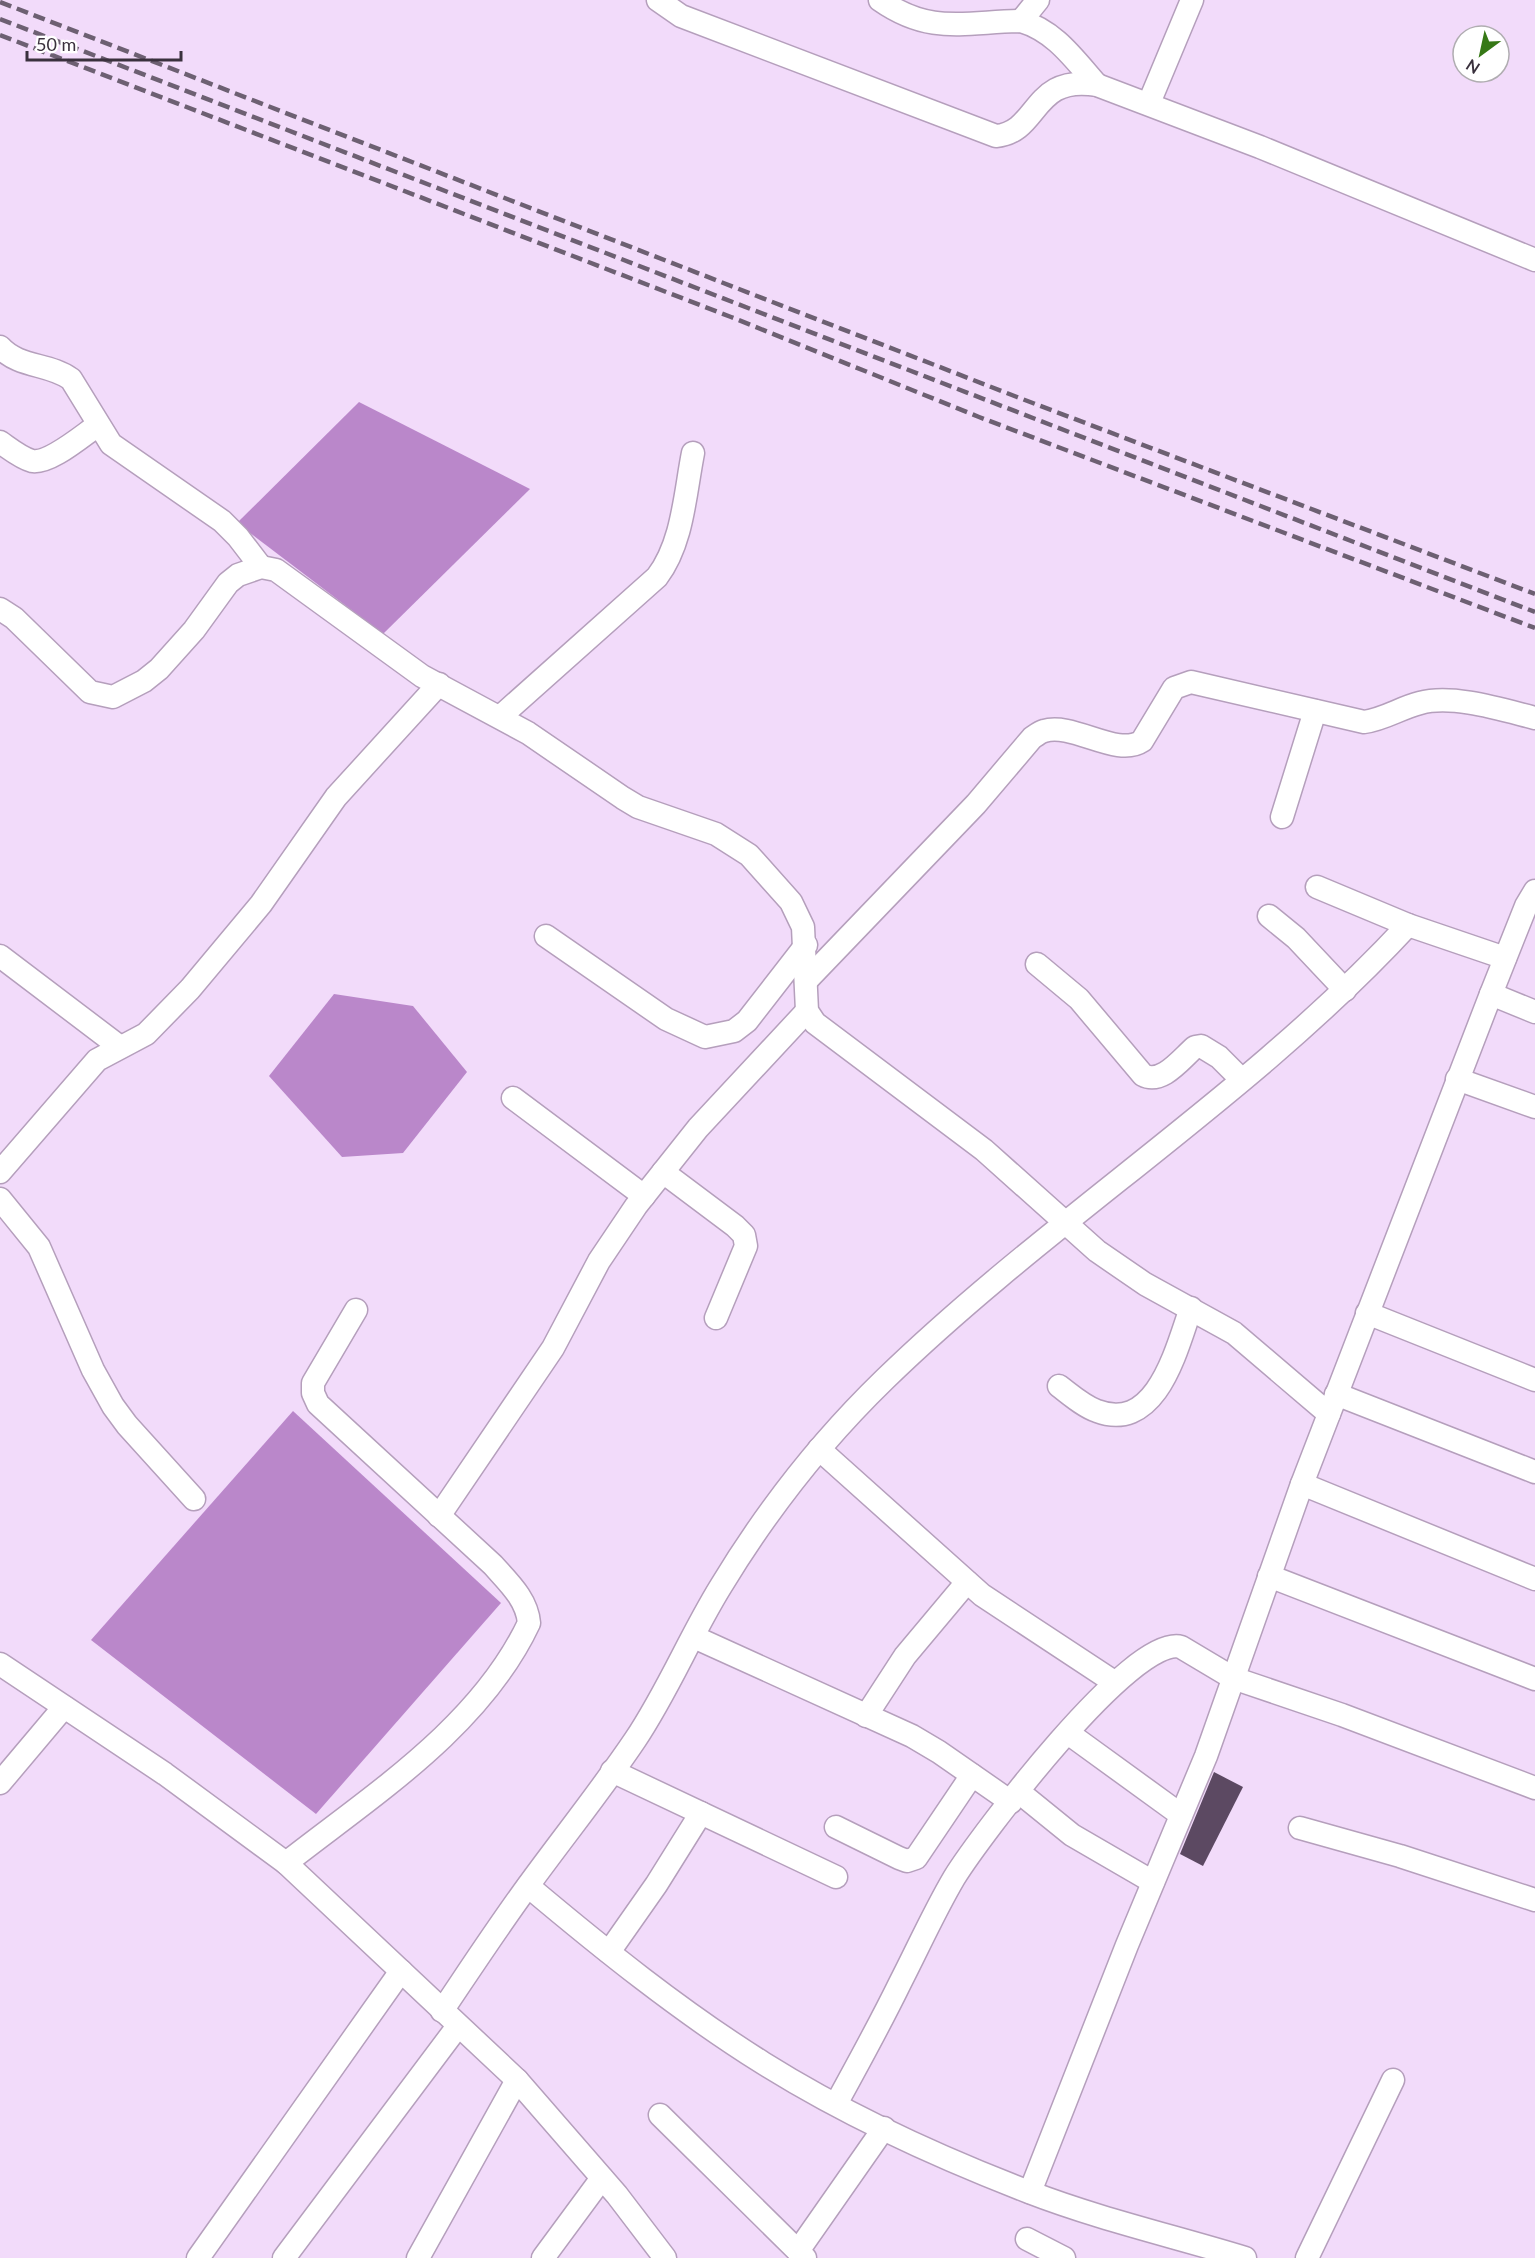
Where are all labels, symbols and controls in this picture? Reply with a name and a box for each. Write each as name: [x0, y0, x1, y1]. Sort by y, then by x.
scale bar: [27, 24, 182, 62]
north arrow: [1451, 24, 1511, 84]
text: 50 m: [36, 33, 76, 55]
text: N: [1462, 56, 1483, 78]

